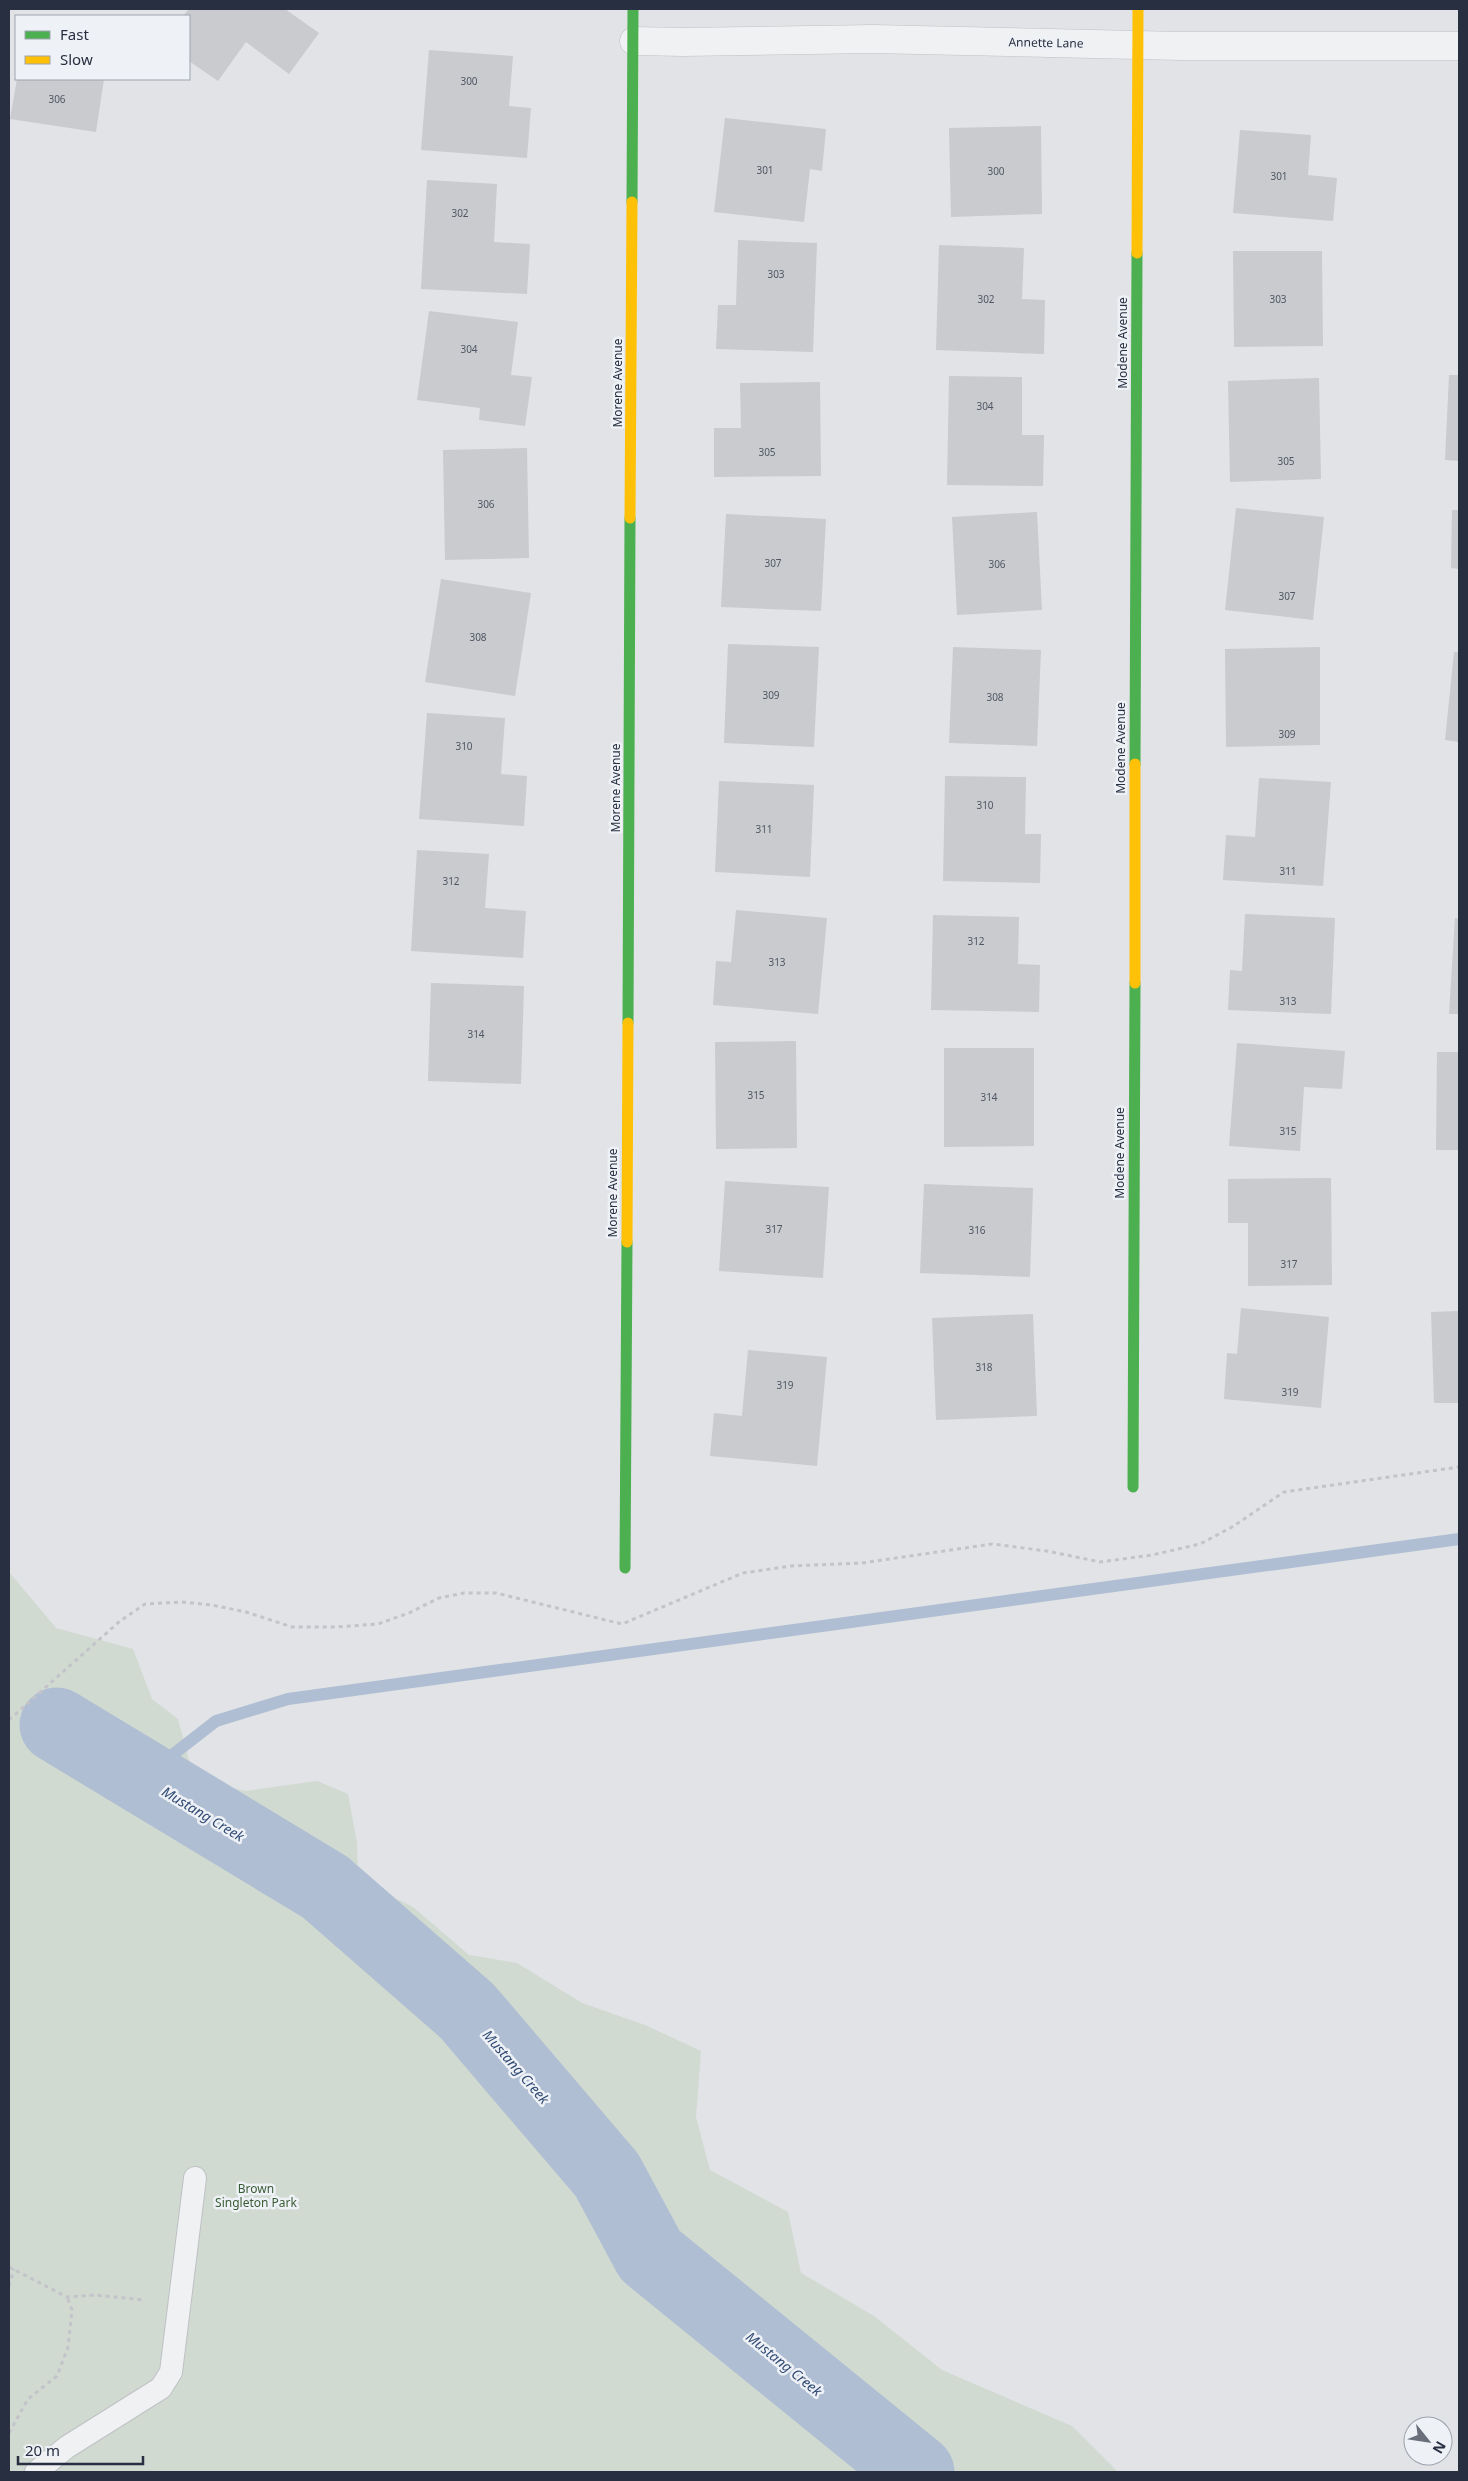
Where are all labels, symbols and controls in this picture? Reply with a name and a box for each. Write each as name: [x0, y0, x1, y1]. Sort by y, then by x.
legend: [15, 15, 190, 80]
text: Fast: [60, 24, 89, 44]
street label: Annette Lane: [1008, 33, 1084, 52]
text: Slow: [60, 49, 93, 69]
house number: 300: [460, 74, 478, 88]
house number: 306: [48, 92, 66, 106]
house number: 301: [756, 163, 774, 177]
house number: 300: [987, 164, 1005, 178]
house number: 301: [1270, 169, 1288, 183]
house number: 302: [451, 206, 469, 220]
house number: 303: [767, 267, 785, 281]
house number: 302: [977, 292, 995, 306]
house number: 303: [1269, 292, 1287, 306]
street label: Modene Avenue: [1114, 297, 1131, 389]
street label: Morene Avenue: [609, 338, 626, 428]
house number: 304: [460, 342, 478, 356]
house number: 304: [976, 399, 994, 413]
house number: 305: [758, 445, 776, 459]
house number: 305: [1277, 454, 1295, 468]
house number: 306: [477, 497, 495, 511]
house number: 307: [764, 556, 782, 570]
house number: 306: [988, 557, 1006, 571]
house number: 307: [1278, 589, 1296, 603]
house number: 308: [469, 630, 487, 644]
house number: 309: [762, 688, 780, 702]
house number: 308: [986, 690, 1004, 704]
street label: Modene Avenue: [1112, 702, 1129, 794]
house number: 309: [1278, 727, 1296, 741]
house number: 310: [455, 739, 473, 753]
street label: Morene Avenue: [607, 743, 624, 833]
house number: 310: [976, 798, 994, 812]
house number: 311: [755, 822, 773, 836]
house number: 311: [1279, 864, 1297, 878]
house number: 312: [442, 874, 460, 888]
house number: 312: [967, 934, 985, 948]
house number: 313: [768, 955, 786, 969]
house number: 313: [1279, 994, 1297, 1008]
house number: 314: [467, 1027, 485, 1041]
house number: 315: [747, 1088, 765, 1102]
house number: 314: [980, 1090, 998, 1104]
street label: Modene Avenue: [1111, 1107, 1128, 1199]
house number: 315: [1279, 1124, 1297, 1138]
street label: Morene Avenue: [604, 1148, 621, 1238]
house number: 317: [765, 1222, 783, 1236]
house number: 316: [968, 1223, 986, 1237]
house number: 317: [1280, 1257, 1298, 1271]
house number: 318: [975, 1360, 993, 1374]
house number: 319: [776, 1378, 794, 1392]
house number: 319: [1281, 1385, 1299, 1399]
water label: Mustang Creek: [159, 1782, 249, 1846]
water label: Mustang Creek: [479, 2025, 555, 2109]
park label: Brown Singleton Park: [215, 2180, 297, 2211]
water label: Mustang Creek: [742, 2327, 827, 2401]
north arrow: [1403, 2416, 1453, 2466]
scale bar: [18, 2434, 142, 2466]
text: N: [1429, 2438, 1451, 2457]
text: 20 m: [25, 2440, 60, 2460]

